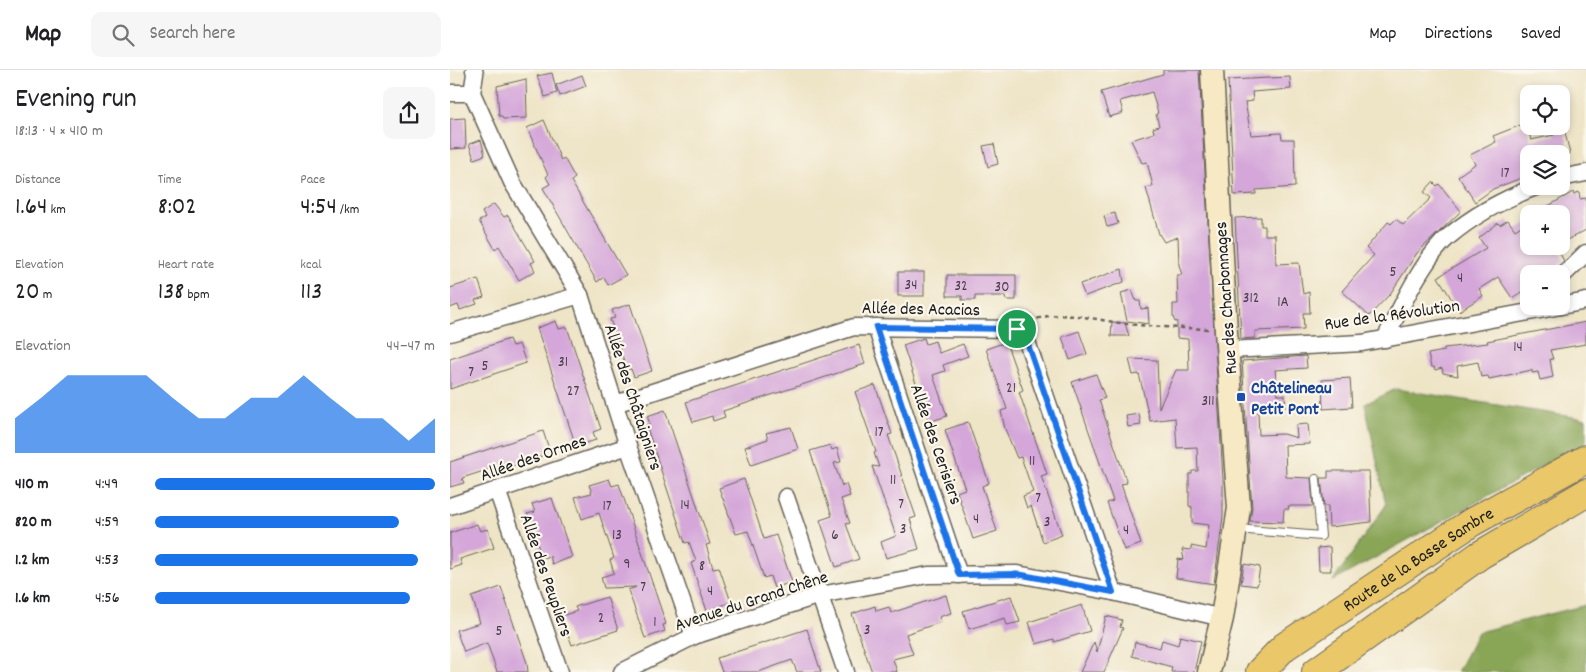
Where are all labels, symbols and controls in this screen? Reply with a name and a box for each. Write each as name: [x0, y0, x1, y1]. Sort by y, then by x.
search box: [91, 12, 441, 57]
text: Map: [25, 18, 61, 52]
icon: search: [109, 21, 137, 49]
text: Search here: [149, 21, 235, 48]
text: Map: [1369, 22, 1396, 47]
text: Directions: [1424, 22, 1493, 47]
text: Saved: [1521, 22, 1561, 47]
text: Evening run: [15, 81, 137, 121]
map controls: [1520, 85, 1570, 315]
button: locate: [1520, 85, 1570, 135]
button: share: [383, 87, 435, 139]
text: 18:13 · 4 × 410 m: [15, 120, 103, 143]
button: layers: [1520, 145, 1570, 195]
house number: 17: [1500, 163, 1510, 185]
text: Distance: [15, 170, 61, 190]
text: Time: [158, 170, 182, 190]
text: Pace: [300, 170, 325, 190]
text: 1.64: [15, 190, 47, 226]
text: 8:02: [158, 190, 196, 226]
text: 4:54: [300, 190, 337, 226]
text: km: [47, 200, 66, 220]
text: /km: [337, 200, 359, 220]
button: +: [1520, 205, 1570, 255]
street label: Rue des Charbonnages: [1210, 221, 1245, 375]
text: Elevation: [15, 255, 64, 275]
text: Heart rate: [158, 255, 214, 275]
text: kcal: [300, 255, 322, 275]
house number: 5: [1390, 262, 1397, 284]
button: −: [1520, 265, 1570, 315]
house number: 4: [1457, 268, 1463, 290]
text: 20: [15, 275, 40, 311]
text: 138: [158, 275, 184, 311]
text: 113: [300, 275, 322, 311]
house number: 34: [905, 275, 917, 297]
house number: 32: [954, 276, 968, 298]
house number: 30: [995, 277, 1009, 299]
text: m: [40, 285, 52, 305]
text: bpm: [184, 285, 210, 305]
house number: 312: [1243, 288, 1259, 310]
house number: 1A: [1277, 292, 1289, 314]
street label: Rue de la Révolution: [1323, 295, 1462, 338]
street label: Allée des Acacias: [862, 297, 980, 324]
pin: [996, 308, 1038, 350]
icon: arrive: [1003, 315, 1031, 343]
street label: Allée des Châtaigniers: [596, 321, 667, 474]
text: Elevation: [15, 335, 71, 358]
text: 44–47 m: [386, 335, 435, 358]
house number: 14: [1513, 337, 1523, 359]
house number: 31: [558, 352, 568, 374]
house number: 5: [482, 356, 489, 378]
house number: 7: [468, 362, 474, 384]
place label: Châtelineau Petit Pont: [1251, 377, 1332, 423]
house number: 21: [1006, 378, 1016, 400]
house number: 27: [567, 381, 579, 403]
street label: Allée des Cerisiers: [902, 381, 967, 508]
house number: 311: [1201, 391, 1215, 413]
marker: Châtelineau Petit Pont: [1235, 391, 1247, 403]
house number: 17: [874, 422, 884, 444]
street label: Allée des Ormes: [477, 429, 590, 489]
house number: 11: [1029, 451, 1035, 473]
house number: 11: [890, 470, 896, 492]
text: 410 m: [15, 473, 49, 496]
text: 4:49: [95, 473, 118, 496]
house number: 7: [1035, 488, 1041, 510]
house number: 7: [898, 494, 904, 516]
house number: 14: [680, 495, 690, 517]
house number: 17: [602, 496, 612, 518]
street label: Route de la Basse Sambre: [1339, 502, 1499, 619]
house number: 4: [973, 509, 979, 531]
text: 820 m: [15, 511, 52, 534]
text: 4:59: [95, 511, 119, 534]
street label: Allée des Peupliers: [512, 511, 577, 640]
house number: 3: [1044, 512, 1050, 534]
house number: 3: [900, 519, 906, 541]
house number: 4: [1123, 520, 1129, 542]
house number: 13: [612, 525, 622, 547]
house number: 6: [831, 525, 839, 547]
text: 1.2 km: [15, 549, 49, 572]
text: 4:53: [95, 549, 119, 572]
house number: 9: [624, 554, 630, 576]
house number: 8: [699, 556, 705, 578]
street label: Avenue du Grand Chêne: [672, 566, 832, 639]
house number: 7: [640, 577, 646, 599]
house number: 4: [707, 581, 713, 603]
text: 1.6 km: [15, 587, 50, 610]
text: 4:56: [95, 587, 120, 610]
house number: 2: [598, 608, 604, 630]
house number: 1: [653, 612, 657, 634]
house number: 3: [864, 620, 870, 642]
house number: 5: [496, 621, 503, 643]

